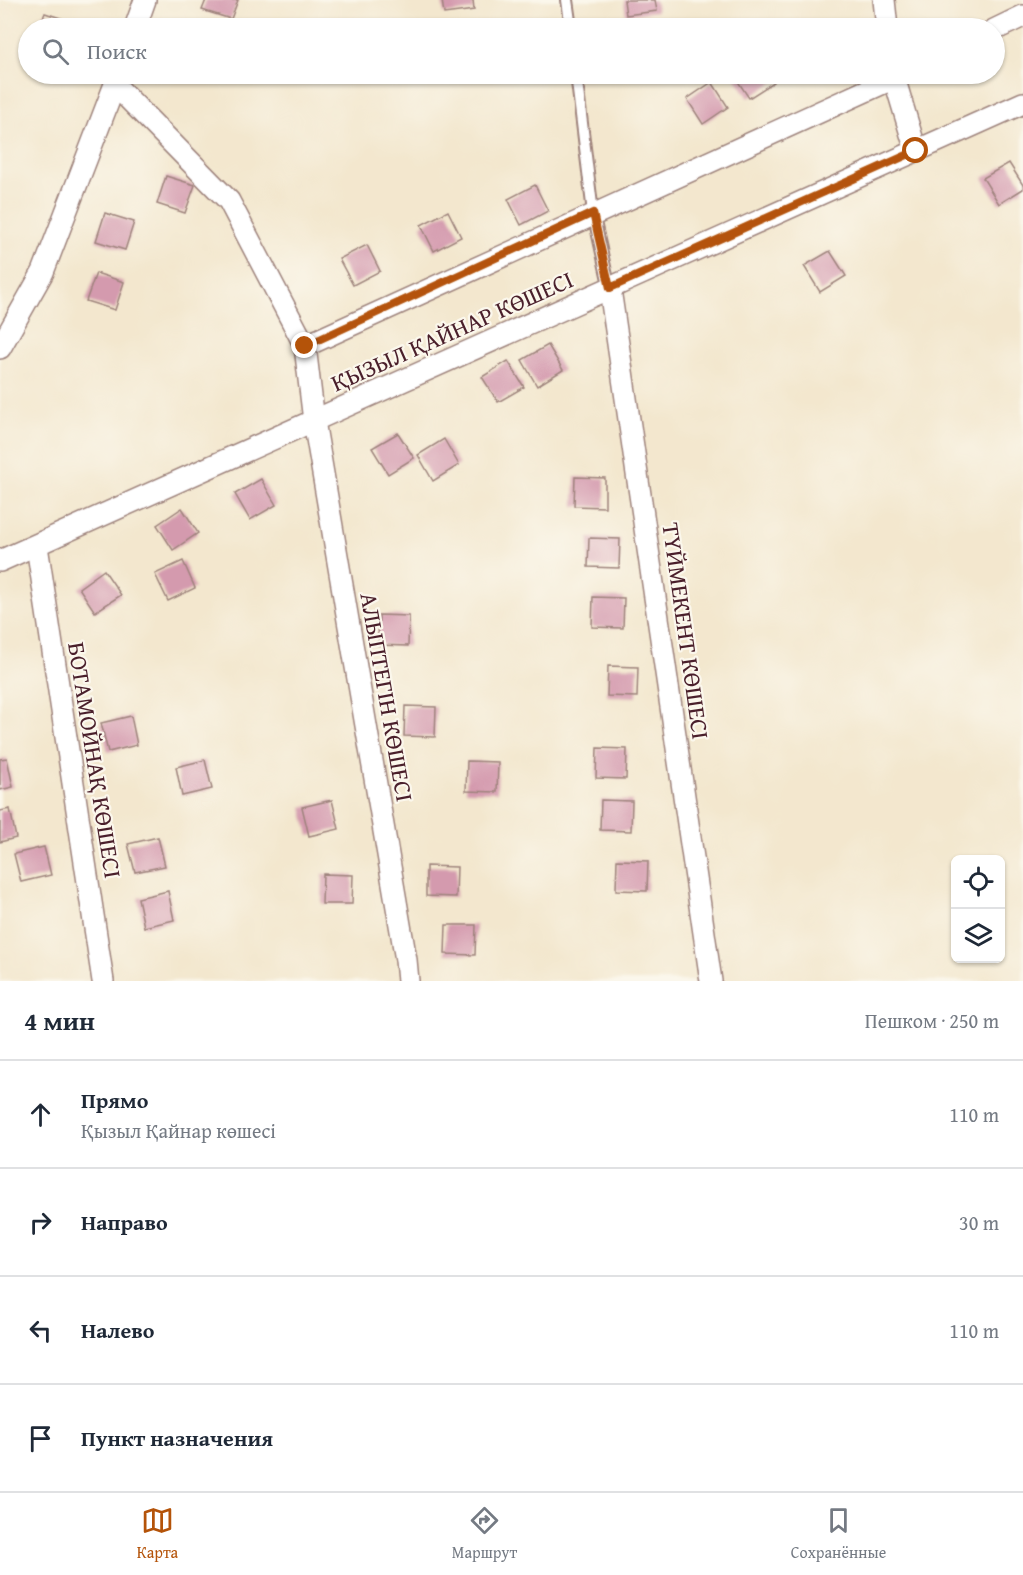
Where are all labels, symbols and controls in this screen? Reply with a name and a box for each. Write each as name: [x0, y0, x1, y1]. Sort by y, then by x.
search box: [18, 18, 1005, 84]
icon: search: [39, 35, 72, 68]
text: Поиск: [87, 35, 147, 67]
route start: [902, 137, 928, 163]
street label: ҚЫЗЫЛ ҚАЙНАР КӨШЕСІ: [325, 262, 579, 400]
route end: [291, 332, 317, 358]
street label: ТҮЙМЕКЕНТ КӨШЕСІ: [653, 520, 719, 742]
street label: АЛЫПТЕГІН КӨШЕСІ: [351, 590, 423, 804]
street label: БОТАМОЙНАҚ КӨШЕСІ: [59, 639, 131, 881]
map controls: [951, 855, 1005, 963]
button: locate: [951, 855, 1005, 909]
button: layers: [951, 909, 1005, 963]
text: 4 мин: [24, 1001, 95, 1040]
text: Пешком · 250 m: [865, 1006, 999, 1035]
text: Прямо: [81, 1084, 148, 1116]
icon: ahead: [24, 1098, 57, 1131]
text: 110 m: [949, 1100, 999, 1129]
text: Қызыл Қайнар көшесі: [81, 1116, 276, 1145]
icon: right: [24, 1206, 57, 1239]
text: Направо: [81, 1206, 168, 1238]
text: 30 m: [959, 1208, 999, 1237]
icon: left: [24, 1314, 57, 1347]
text: Налево: [81, 1314, 154, 1346]
text: 110 m: [949, 1316, 999, 1345]
icon: arrive: [24, 1422, 57, 1455]
text: Пункт назначения: [81, 1422, 273, 1454]
tab: Карта: [137, 1504, 178, 1564]
tab: Маршрут: [452, 1504, 517, 1564]
tab: Сохранённые: [791, 1504, 886, 1564]

